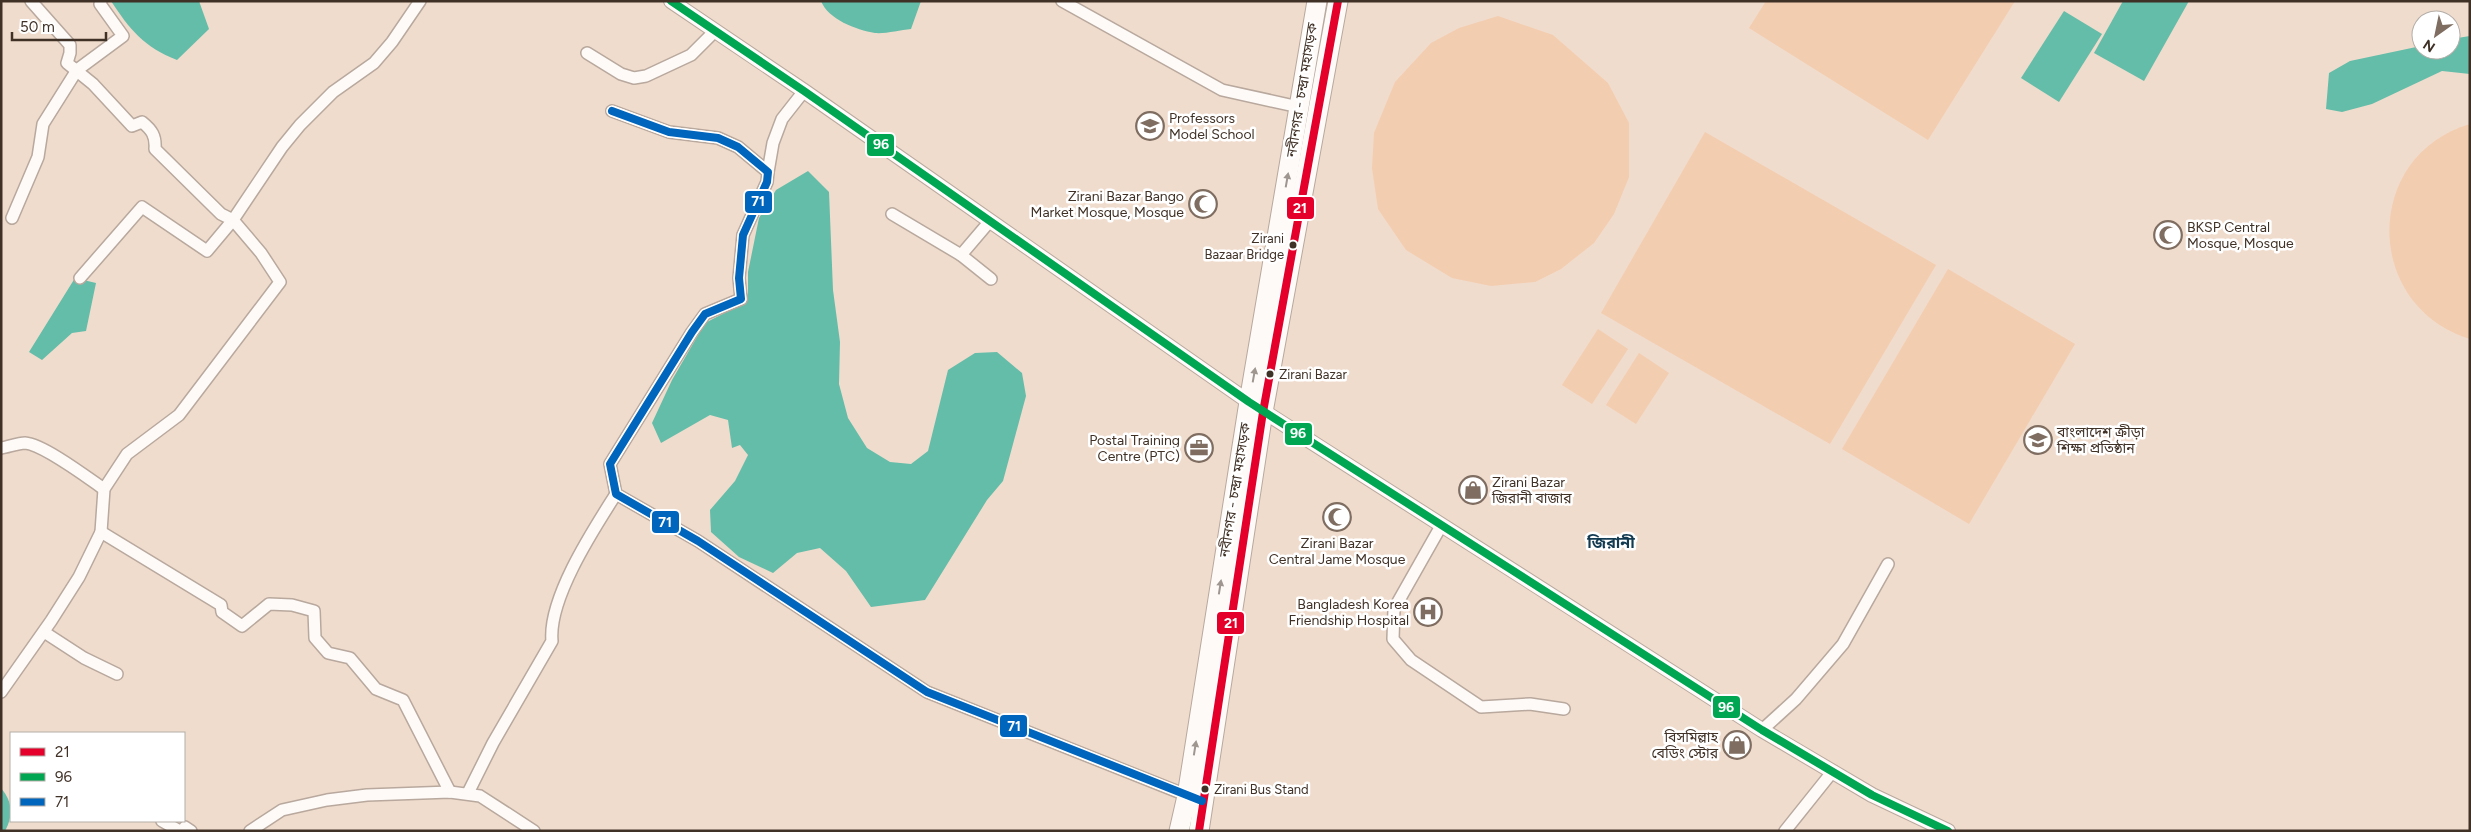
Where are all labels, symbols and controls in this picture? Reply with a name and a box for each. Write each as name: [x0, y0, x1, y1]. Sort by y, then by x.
scale bar: [12, 10, 106, 42]
north arrow: [2411, 10, 2461, 60]
text: 50 m: [20, 18, 55, 36]
street label: নবীনগর - চন্দ্রা মহাসড়ক: [1283, 21, 1321, 159]
text: N: [2420, 35, 2438, 56]
place label: Professors Model School: [1169, 110, 1255, 143]
school or university icon: Professors Model School: [1135, 111, 1165, 141]
line badge: 96: [866, 133, 895, 157]
text: 96: [873, 136, 889, 153]
one-way arrow: [1283, 172, 1291, 188]
place label: Zirani Bazar Bango Market Mosque, Mosque: [1031, 188, 1184, 221]
mosque icon: Zirani Bazar Bango Market Mosque, Mosque: [1188, 189, 1218, 219]
line badge: 71: [744, 190, 773, 214]
text: 71: [751, 193, 765, 210]
line badge: 21: [1286, 196, 1315, 220]
text: 21: [1293, 200, 1307, 217]
place label: BKSP Central Mosque, Mosque: [2187, 219, 2294, 252]
mosque icon: BKSP Central Mosque, Mosque: [2153, 220, 2183, 250]
place label: Zirani Bazaar Bridge: [1204, 231, 1284, 262]
marker: Zirani Bazaar Bridge: [1288, 240, 1298, 250]
one-way arrow: [1250, 367, 1258, 383]
place label: Zirani Bazar: [1279, 367, 1347, 382]
marker: Zirani Bazar: [1265, 369, 1275, 379]
street label: নবীনগর - চন্দ্রা মহাসড়ক: [1216, 421, 1254, 559]
line badge: 96: [1284, 422, 1313, 446]
place label: বাংলাদেশ ক্রীড়া শিক্ষা প্রতিষ্ঠান: [2056, 424, 2145, 457]
text: 96: [1290, 425, 1306, 442]
school or university icon: বাংলাদেশ ক্রীড়া শিক্ষা প্রতিষ্ঠান: [2023, 425, 2053, 455]
place label: Postal Training Centre (PTC): [1089, 432, 1180, 465]
office icon: Postal Training Centre (PTC): [1184, 433, 1214, 463]
place label: Zirani Bazar জিরানী বাজার: [1491, 474, 1572, 507]
shop icon: Zirani Bazar জিরানী বাজার: [1458, 475, 1488, 505]
mosque icon: Zirani Bazar Central Jame Mosque: [1322, 502, 1352, 532]
line badge: 71: [651, 510, 680, 534]
text: 71: [658, 514, 672, 531]
district label: জিরানী: [1586, 533, 1635, 552]
place label: Zirani Bazar Central Jame Mosque: [1269, 535, 1406, 568]
one-way arrow: [1216, 579, 1224, 595]
place label: Bangladesh Korea Friendship Hospital: [1288, 596, 1409, 629]
hospital icon: Bangladesh Korea Friendship Hospital: [1413, 597, 1443, 627]
line badge: 21: [1216, 611, 1245, 635]
text: 21: [1224, 615, 1238, 632]
line badge: 96: [1712, 695, 1741, 719]
text: 96: [1718, 699, 1734, 716]
line badge: 71: [999, 714, 1028, 738]
text: 71: [1007, 718, 1021, 735]
place label: বিসমিল্লাহ বেডিং স্টোর: [1652, 729, 1719, 762]
shop icon: বিসমিল্লাহ বেডিং স্টোর: [1722, 730, 1752, 760]
legend: [10, 732, 185, 822]
one-way arrow: [1191, 740, 1199, 756]
text: 21: [55, 743, 70, 761]
text: 96: [55, 768, 72, 786]
place label: Zirani Bus Stand: [1214, 782, 1309, 797]
marker: Zirani Bus Stand: [1200, 784, 1210, 794]
text: 71: [55, 793, 69, 811]

